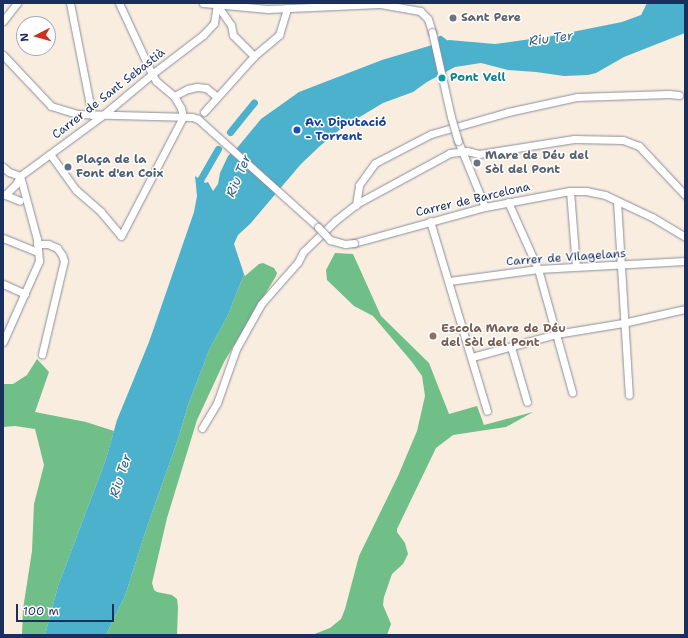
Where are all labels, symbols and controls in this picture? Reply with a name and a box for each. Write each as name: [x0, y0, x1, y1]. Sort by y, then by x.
place label: Sant Pere: [461, 11, 521, 25]
marker: Sant Pere: [448, 13, 458, 23]
north arrow: [16, 16, 56, 56]
water label: Riu Ter: [528, 28, 574, 50]
text: N: [17, 32, 32, 42]
street label: Carrer de Sant Sebastià: [50, 46, 168, 142]
place label: Pont Vell: [450, 71, 506, 85]
marker: Pont Vell: [437, 73, 447, 83]
place label: Av. Diputació - Torrent: [305, 116, 386, 144]
marker: Av. Diputació - Torrent: [292, 125, 302, 135]
place label: Mare de Déu del Sòl del Pont: [485, 149, 589, 177]
water label: Riu Ter: [223, 152, 255, 200]
place label: Plaça de la Font d'en Coix: [76, 153, 163, 181]
marker: Mare de Déu del Sòl del Pont: [472, 158, 482, 168]
marker: Plaça de la Font d'en Coix: [63, 162, 73, 172]
street label: Carrer de Barcelona: [415, 180, 531, 220]
street label: Carrer de Vilagelans: [506, 247, 626, 269]
place label: Escola Mare de Déu del Sòl del Pont: [441, 322, 566, 350]
marker: Escola Mare de Déu del Sòl del Pont: [428, 331, 438, 341]
water label: Riu Ter: [107, 452, 135, 500]
scale bar: [18, 596, 116, 622]
text: 100 m: [23, 603, 59, 619]

